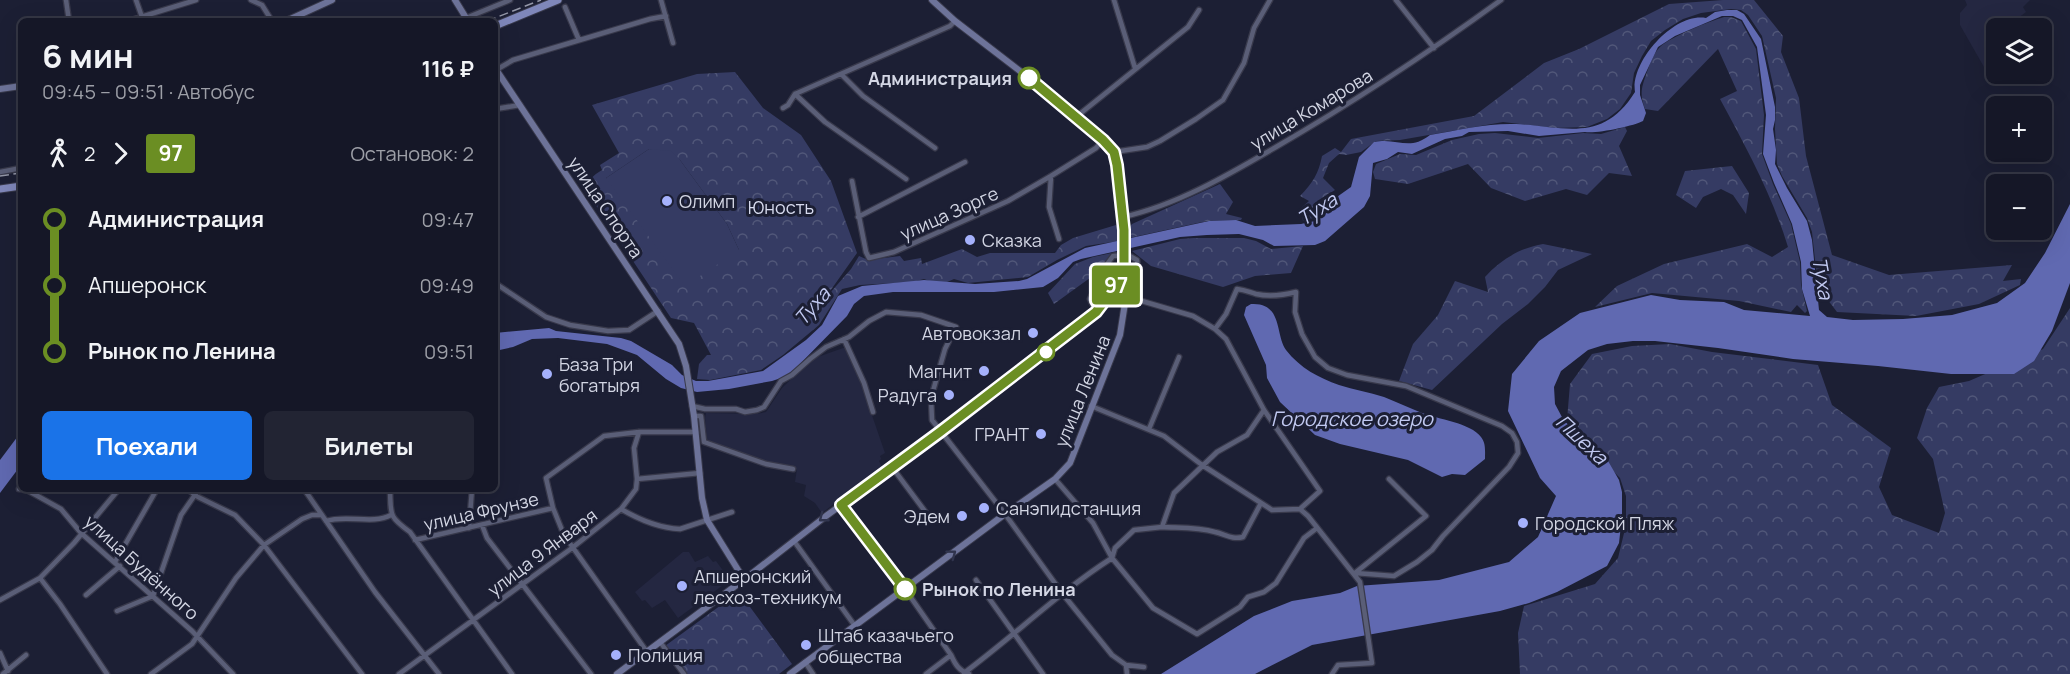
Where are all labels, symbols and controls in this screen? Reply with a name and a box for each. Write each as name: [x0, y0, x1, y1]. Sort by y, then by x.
map controls: [1986, 18, 2052, 240]
button: layers: [1986, 18, 2052, 84]
text: 6 мин: [42, 33, 134, 78]
text: 116 ₽: [422, 54, 474, 84]
street label: улица Комарова: [1245, 63, 1377, 155]
place label: Администрация: [868, 66, 1012, 90]
marker: Администрация: [1018, 67, 1040, 89]
text: 09:45 – 09:51 · Автобус: [42, 78, 255, 105]
button: +: [1986, 96, 2052, 162]
icon: walk: [42, 137, 75, 170]
icon: forward: [104, 137, 137, 170]
text: 97: [158, 139, 183, 167]
text: 2: [84, 140, 95, 167]
text: Остановок: 2: [350, 140, 474, 167]
street label: улица Спорта: [563, 152, 649, 262]
button: −: [1986, 174, 2052, 240]
street label: улица Зорге: [896, 181, 1002, 245]
water label: Туха: [1292, 186, 1343, 232]
place label: Олимп: [679, 189, 735, 213]
marker: Олимп: [660, 194, 674, 208]
park label: Юность: [748, 195, 814, 219]
text: Администрация: [88, 204, 264, 234]
text: 09:47: [422, 206, 474, 233]
place label: Сказка: [982, 228, 1042, 252]
marker: Сказка: [963, 233, 977, 247]
water label: Туха: [1806, 255, 1840, 302]
line badge: 97: [1089, 266, 1143, 304]
text: Апшеронск: [88, 270, 206, 300]
text: 97: [1104, 271, 1128, 299]
text: 09:49: [419, 272, 474, 299]
water label: Туха: [788, 281, 837, 331]
place label: Автовокзал: [922, 321, 1021, 345]
marker: Автовокзал: [1026, 326, 1040, 340]
street label: улица Ленина: [1049, 331, 1115, 451]
text: Рынок по Ленина: [88, 336, 276, 366]
text: 09:51: [424, 338, 474, 365]
unlabelled marker: [1037, 343, 1055, 361]
place label: База Три богатыря: [559, 352, 640, 397]
place label: Магнит: [909, 359, 972, 383]
marker: Магнит: [977, 364, 991, 378]
marker: База Три богатыря: [540, 367, 554, 381]
place label: Радуга: [878, 383, 937, 407]
marker: Радуга: [942, 388, 956, 402]
water label: Городское озеро: [1271, 405, 1434, 432]
water label: Пшеха: [1550, 408, 1614, 470]
button: Поехали: [42, 411, 252, 480]
button: Билеты: [264, 411, 474, 480]
place label: ГРАНТ: [974, 422, 1029, 446]
marker: ГРАНТ: [1034, 427, 1048, 441]
street label: улица Фрунзе: [421, 486, 541, 536]
place label: Санэпидстанция: [996, 496, 1141, 520]
marker: Санэпидстанция: [977, 501, 991, 515]
street label: улица 9 Января: [482, 503, 602, 601]
place label: Эдем: [904, 504, 950, 528]
street label: улица Будённого: [80, 509, 204, 625]
marker: Эдем: [955, 509, 969, 523]
one-way arrow: [819, 510, 830, 521]
place label: Городской Пляж: [1535, 511, 1675, 535]
marker: Городской Пляж: [1516, 516, 1530, 530]
one-way arrow: [945, 550, 956, 561]
place label: Апшеронский лесхоз-техникум: [694, 564, 842, 609]
place label: Рынок по Ленина: [922, 577, 1076, 601]
marker: Рынок по Ленина: [894, 578, 916, 600]
marker: Апшеронский лесхоз-техникум: [675, 579, 689, 593]
place label: Штаб казачьего общества: [818, 623, 954, 668]
marker: Штаб казачьего общества: [799, 638, 813, 652]
place label: Полиция: [628, 643, 703, 667]
marker: Полиция: [609, 648, 623, 662]

